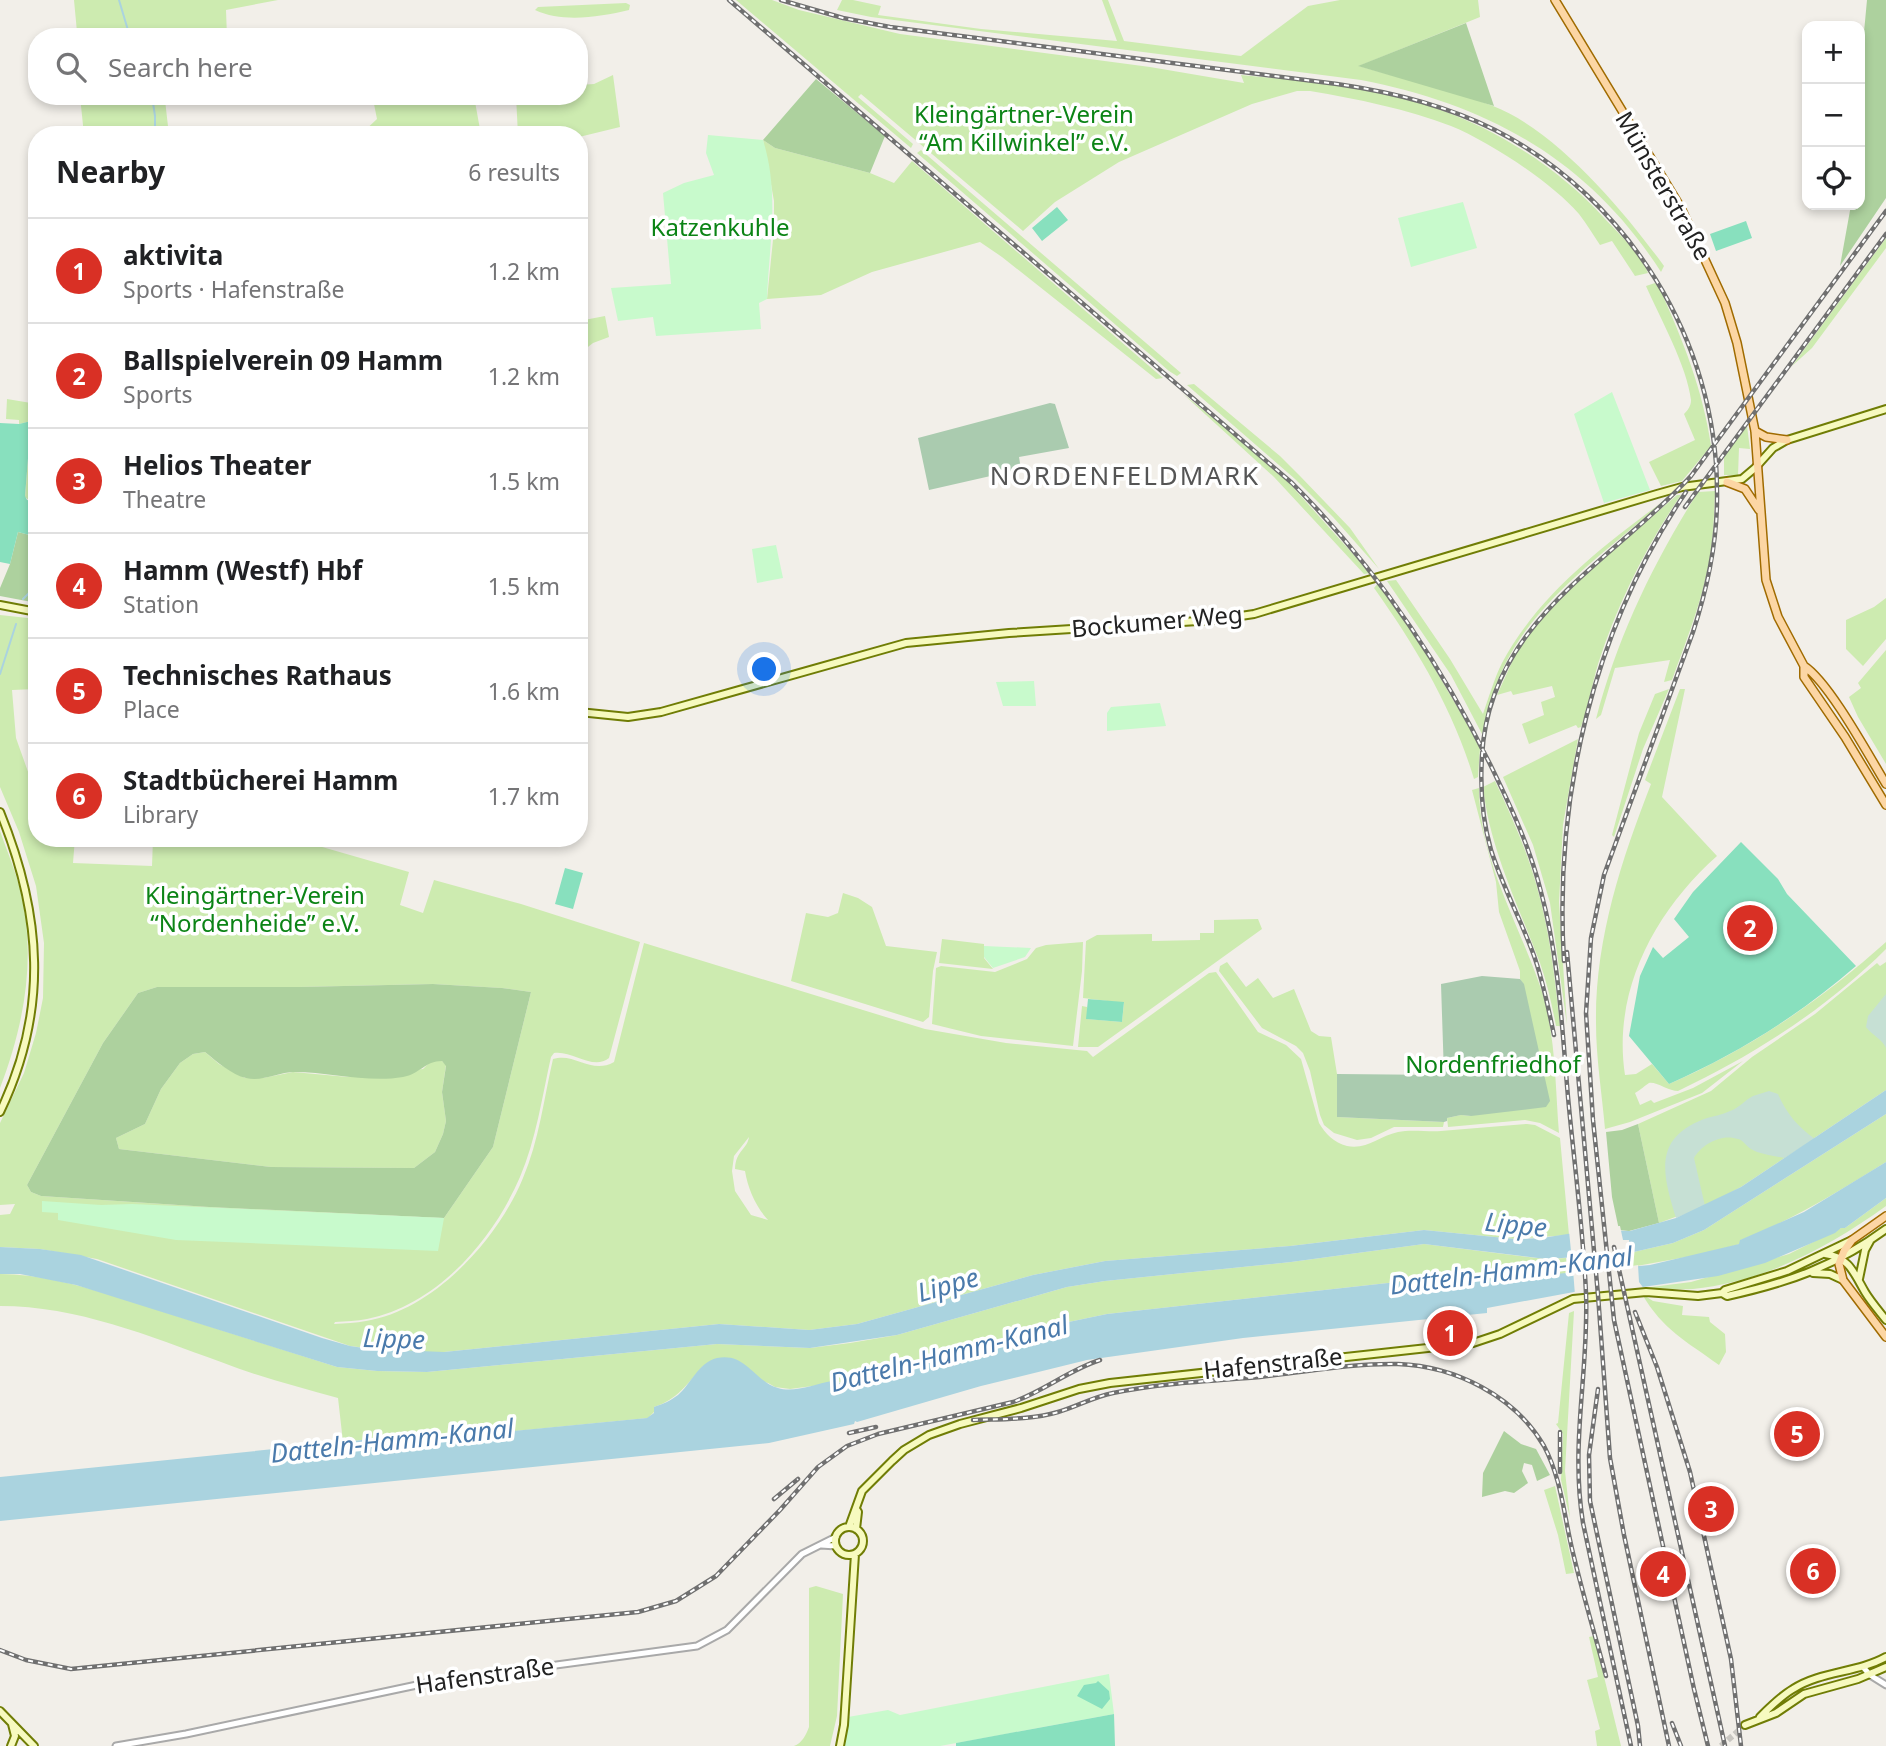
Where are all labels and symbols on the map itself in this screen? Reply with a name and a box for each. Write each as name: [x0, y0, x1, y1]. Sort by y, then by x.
park label: Kleingärtner-Verein “Am Killwinkel” e.V.: [914, 97, 1134, 158]
street label: Münsterstraße: [1608, 105, 1720, 266]
park label: Katzenkuhle: [651, 210, 789, 243]
district label: NORDENFELDMARK: [990, 457, 1260, 493]
street label: Bockumer Weg: [1070, 597, 1244, 644]
your location: [747, 652, 781, 686]
park label: Kleingärtner-Verein “Nordenheide” e.V.: [145, 878, 365, 939]
pin: 2: [1727, 902, 1773, 954]
park label: Nordenfriedhof: [1405, 1047, 1583, 1080]
water label: Lippe: [1483, 1203, 1549, 1245]
water label: Datteln-Hamm-Kanal: [1387, 1237, 1636, 1303]
water label: Lippe: [913, 1258, 983, 1310]
water label: Datteln-Hamm-Kanal: [826, 1306, 1073, 1400]
pin: 1: [1427, 1307, 1473, 1359]
water label: Lippe: [362, 1319, 426, 1357]
street label: Hafenstraße: [1202, 1339, 1344, 1386]
pin: 5: [1774, 1408, 1820, 1460]
water label: Datteln-Hamm-Kanal: [269, 1409, 517, 1471]
pin: 3: [1688, 1483, 1734, 1535]
pin: 6: [1790, 1545, 1836, 1597]
pin: 4: [1640, 1548, 1686, 1600]
street label: Hafenstraße: [413, 1648, 556, 1701]

